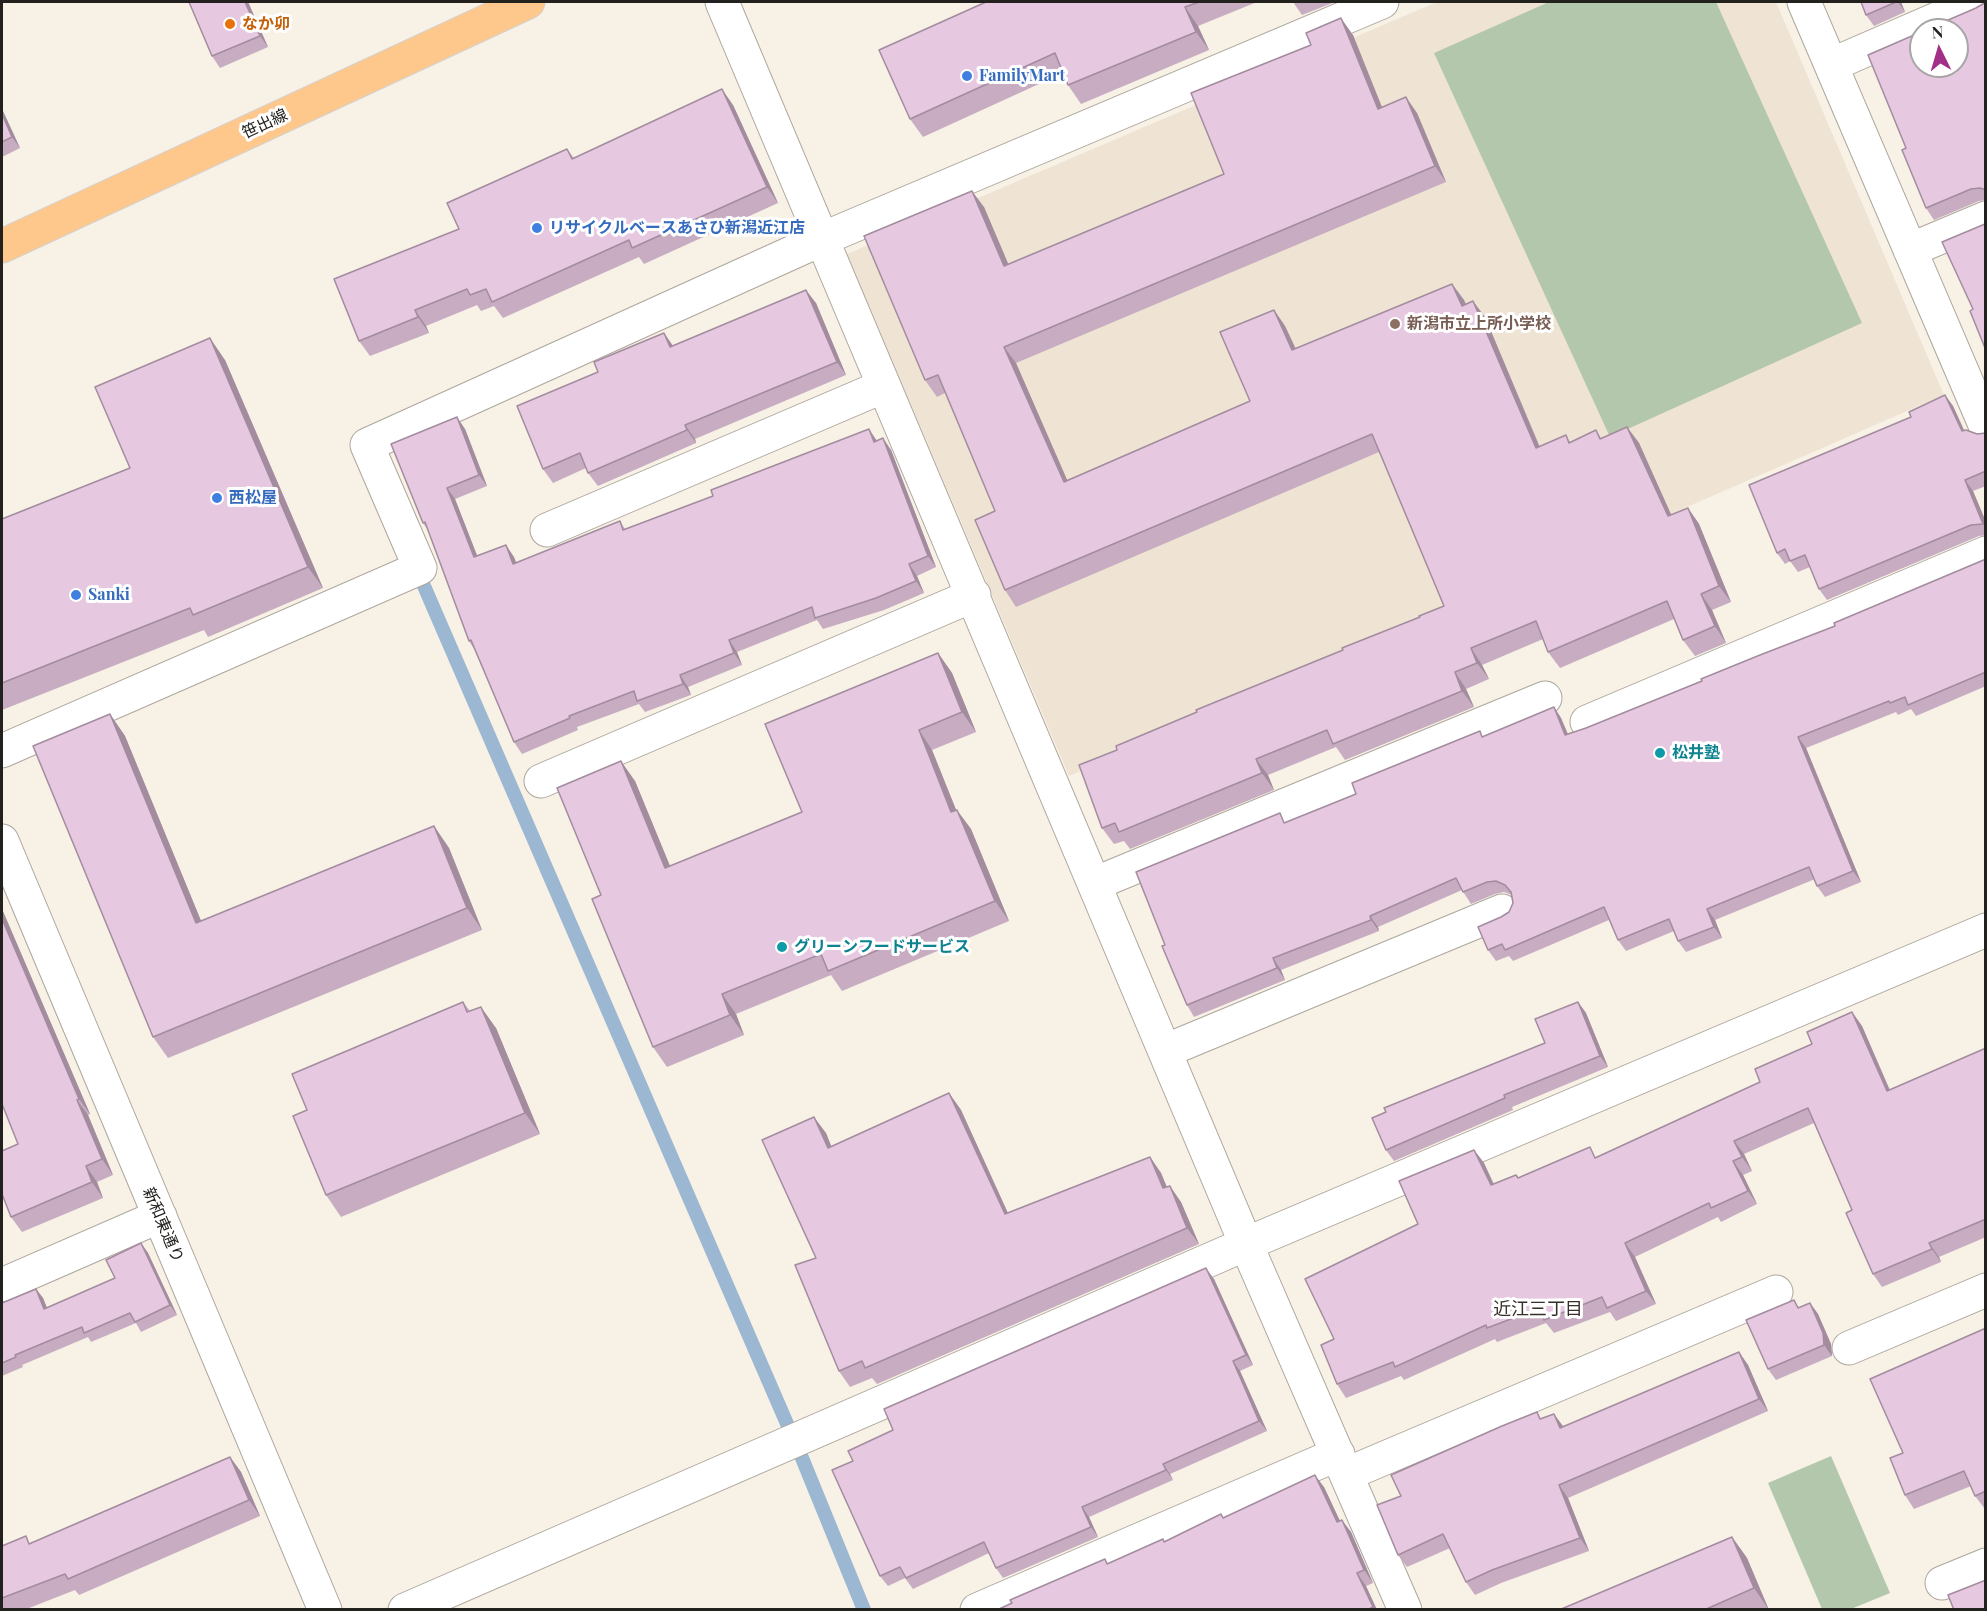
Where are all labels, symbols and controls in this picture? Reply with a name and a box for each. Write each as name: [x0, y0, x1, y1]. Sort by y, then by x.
place label: なか卯: [242, 14, 290, 34]
marker: なか卯: [223, 17, 237, 31]
north arrow: [1909, 18, 1969, 78]
text: N: [1931, 21, 1944, 43]
place label: FamilyMart: [979, 66, 1065, 86]
marker: FamilyMart: [960, 69, 974, 83]
street label: 笹出線: [239, 105, 291, 143]
place label: リサイクルベースあさひ新潟近江店: [549, 218, 805, 238]
marker: リサイクルベースあさひ新潟近江店: [530, 221, 544, 235]
place label: 新潟市立上所小学校: [1407, 314, 1551, 334]
marker: 新潟市立上所小学校: [1388, 317, 1402, 331]
place label: 西松屋: [229, 488, 277, 508]
marker: 西松屋: [210, 491, 224, 505]
place label: Sanki: [88, 585, 130, 605]
marker: Sanki: [69, 588, 83, 602]
place label: 松井塾: [1672, 743, 1720, 763]
marker: 松井塾: [1653, 746, 1667, 760]
place label: グリーンフードサービス: [794, 937, 970, 957]
marker: グリーンフードサービス: [775, 940, 789, 954]
street label: 新和東通り: [139, 1184, 187, 1266]
district label: 近江三丁目: [1493, 1298, 1583, 1320]

